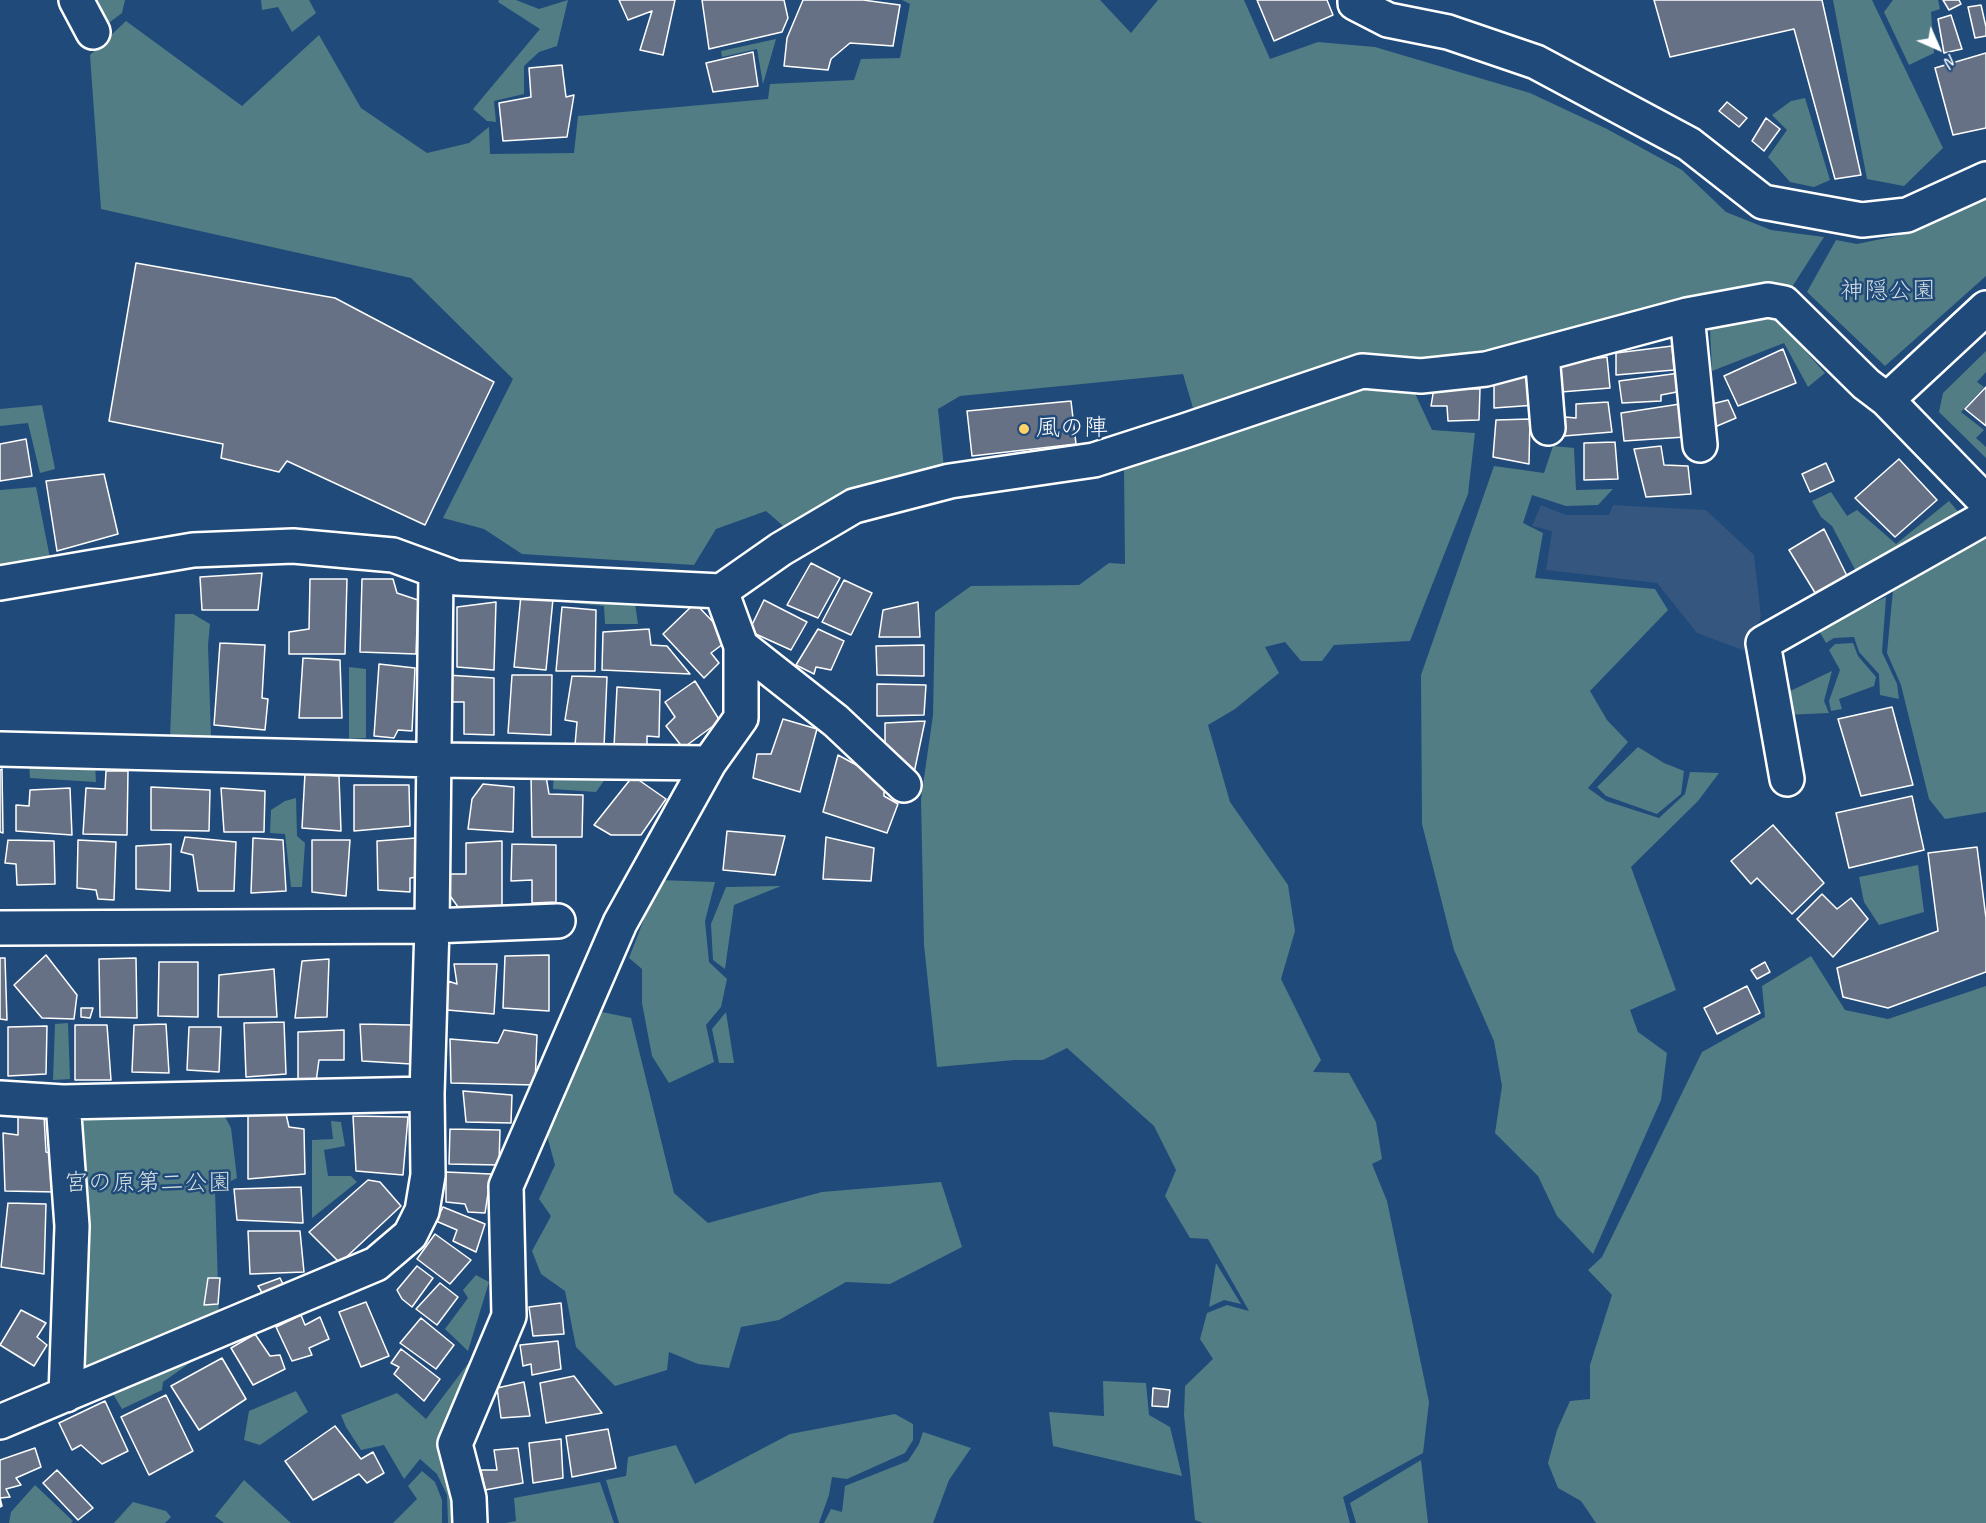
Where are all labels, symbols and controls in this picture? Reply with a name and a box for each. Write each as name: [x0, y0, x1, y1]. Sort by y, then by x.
north arrow: [1908, 18, 1968, 78]
text: N: [1940, 50, 1961, 71]
park label: 神隠公園: [1840, 278, 1936, 306]
place label: 風の陣: [1036, 415, 1108, 443]
marker: 風の陣: [1017, 422, 1031, 436]
park label: 宮の原第二公園: [64, 1170, 232, 1198]

